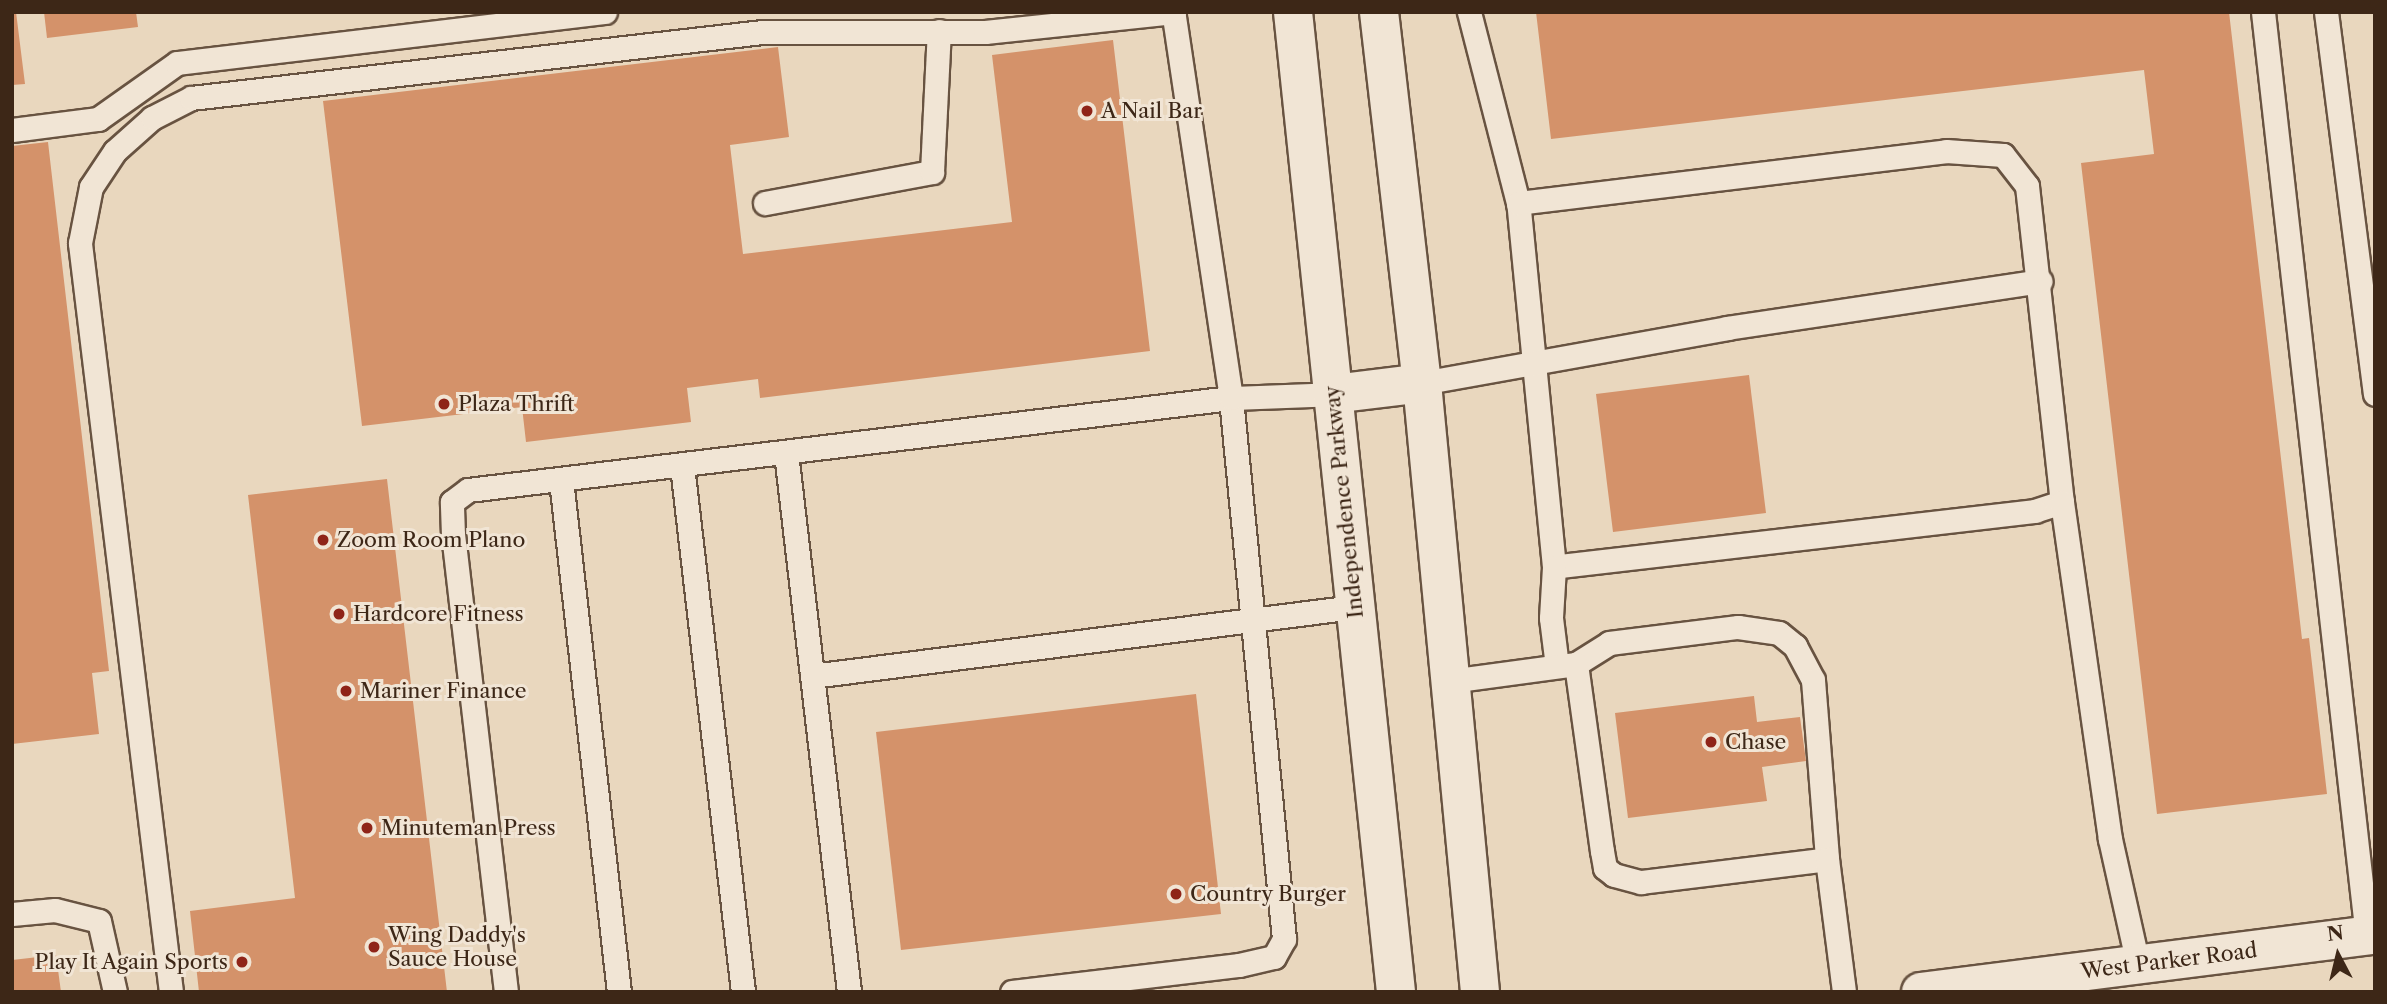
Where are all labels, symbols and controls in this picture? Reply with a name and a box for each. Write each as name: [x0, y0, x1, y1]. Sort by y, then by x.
place label: A Nail Bar: [1101, 98, 1203, 124]
marker: A Nail Bar: [1079, 103, 1095, 119]
street label: Independence Parkway: [1319, 384, 1369, 620]
place label: Plaza Thrift: [458, 391, 575, 417]
marker: Plaza Thrift: [436, 396, 452, 412]
place label: Zoom Room Plano: [337, 527, 525, 553]
marker: Zoom Room Plano: [315, 532, 331, 548]
place label: Hardcore Fitness: [353, 601, 524, 627]
marker: Hardcore Fitness: [331, 606, 347, 622]
place label: Mariner Finance: [360, 678, 527, 704]
marker: Mariner Finance: [338, 683, 354, 699]
place label: Chase: [1725, 729, 1786, 755]
marker: Chase: [1703, 734, 1719, 750]
place label: Minuteman Press: [381, 815, 556, 841]
marker: Minuteman Press: [359, 820, 375, 836]
place label: Country Burger: [1190, 881, 1347, 907]
marker: Country Burger: [1168, 886, 1184, 902]
north arrow: [2303, 920, 2373, 990]
text: N: [2326, 921, 2345, 946]
place label: Wing Daddy's Sauce House: [388, 922, 526, 972]
street label: West Parker Road: [2079, 938, 2259, 984]
marker: Wing Daddy's Sauce House: [366, 939, 382, 955]
place label: Play It Again Sports: [33, 949, 228, 975]
marker: Play It Again Sports: [234, 954, 250, 970]

